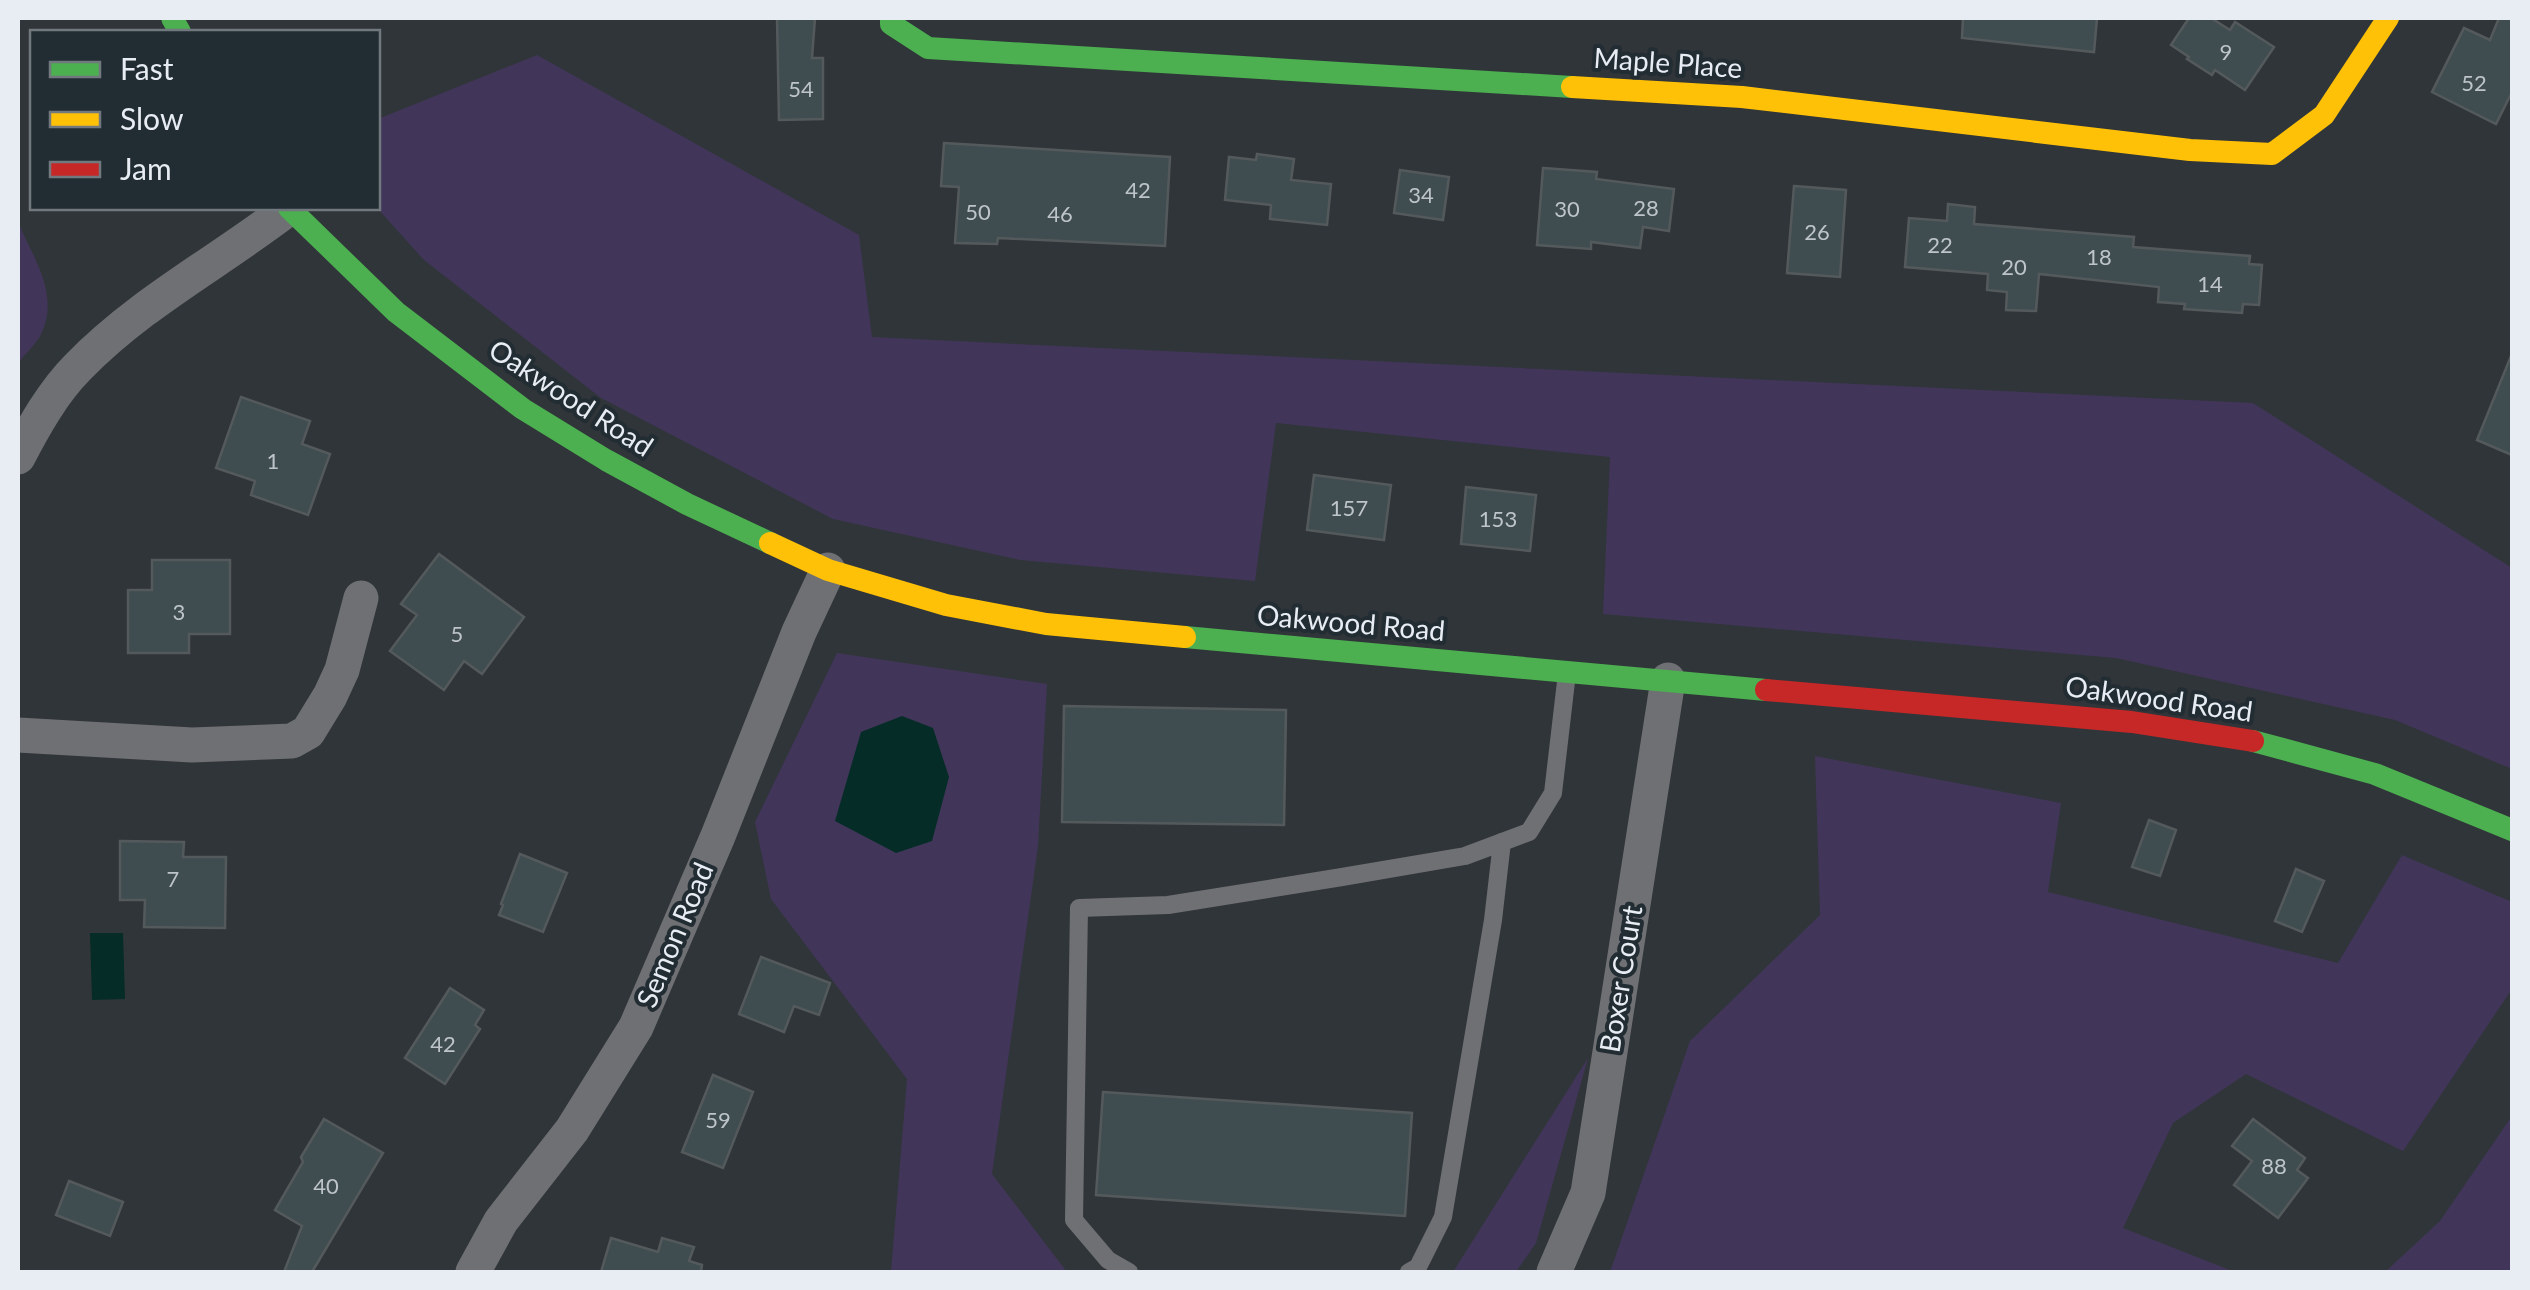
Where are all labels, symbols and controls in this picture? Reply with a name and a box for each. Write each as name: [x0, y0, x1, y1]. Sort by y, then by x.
legend: [30, 30, 380, 210]
house number: 9: [2220, 38, 2232, 65]
street label: Maple Place: [1593, 40, 1744, 84]
text: Fast: [120, 50, 174, 86]
house number: 52: [2461, 69, 2487, 96]
house number: 54: [788, 75, 814, 102]
text: Slow: [120, 100, 184, 136]
text: Jam: [120, 150, 172, 186]
house number: 42: [1125, 176, 1151, 203]
house number: 34: [1408, 181, 1434, 208]
house number: 28: [1633, 194, 1659, 221]
house number: 30: [1554, 195, 1580, 222]
house number: 50: [965, 198, 991, 225]
house number: 46: [1047, 200, 1073, 227]
house number: 26: [1804, 218, 1830, 245]
house number: 22: [1927, 231, 1953, 258]
house number: 18: [2086, 243, 2112, 270]
house number: 20: [2001, 253, 2027, 280]
house number: 14: [2197, 270, 2223, 297]
street label: Oakwood Road: [483, 332, 660, 463]
house number: 1: [267, 447, 279, 474]
house number: 157: [1330, 494, 1368, 521]
house number: 153: [1479, 505, 1517, 532]
street label: Oakwood Road: [1256, 597, 1447, 647]
house number: 3: [173, 598, 185, 625]
house number: 5: [451, 620, 463, 647]
street label: Oakwood Road: [2063, 668, 2255, 728]
street label: Semon Road: [628, 857, 720, 1012]
house number: 7: [167, 865, 179, 892]
street label: Boxer Court: [1592, 903, 1648, 1055]
house number: 42: [430, 1030, 456, 1057]
house number: 59: [705, 1106, 731, 1133]
house number: 88: [2261, 1152, 2287, 1179]
house number: 40: [313, 1172, 339, 1199]

